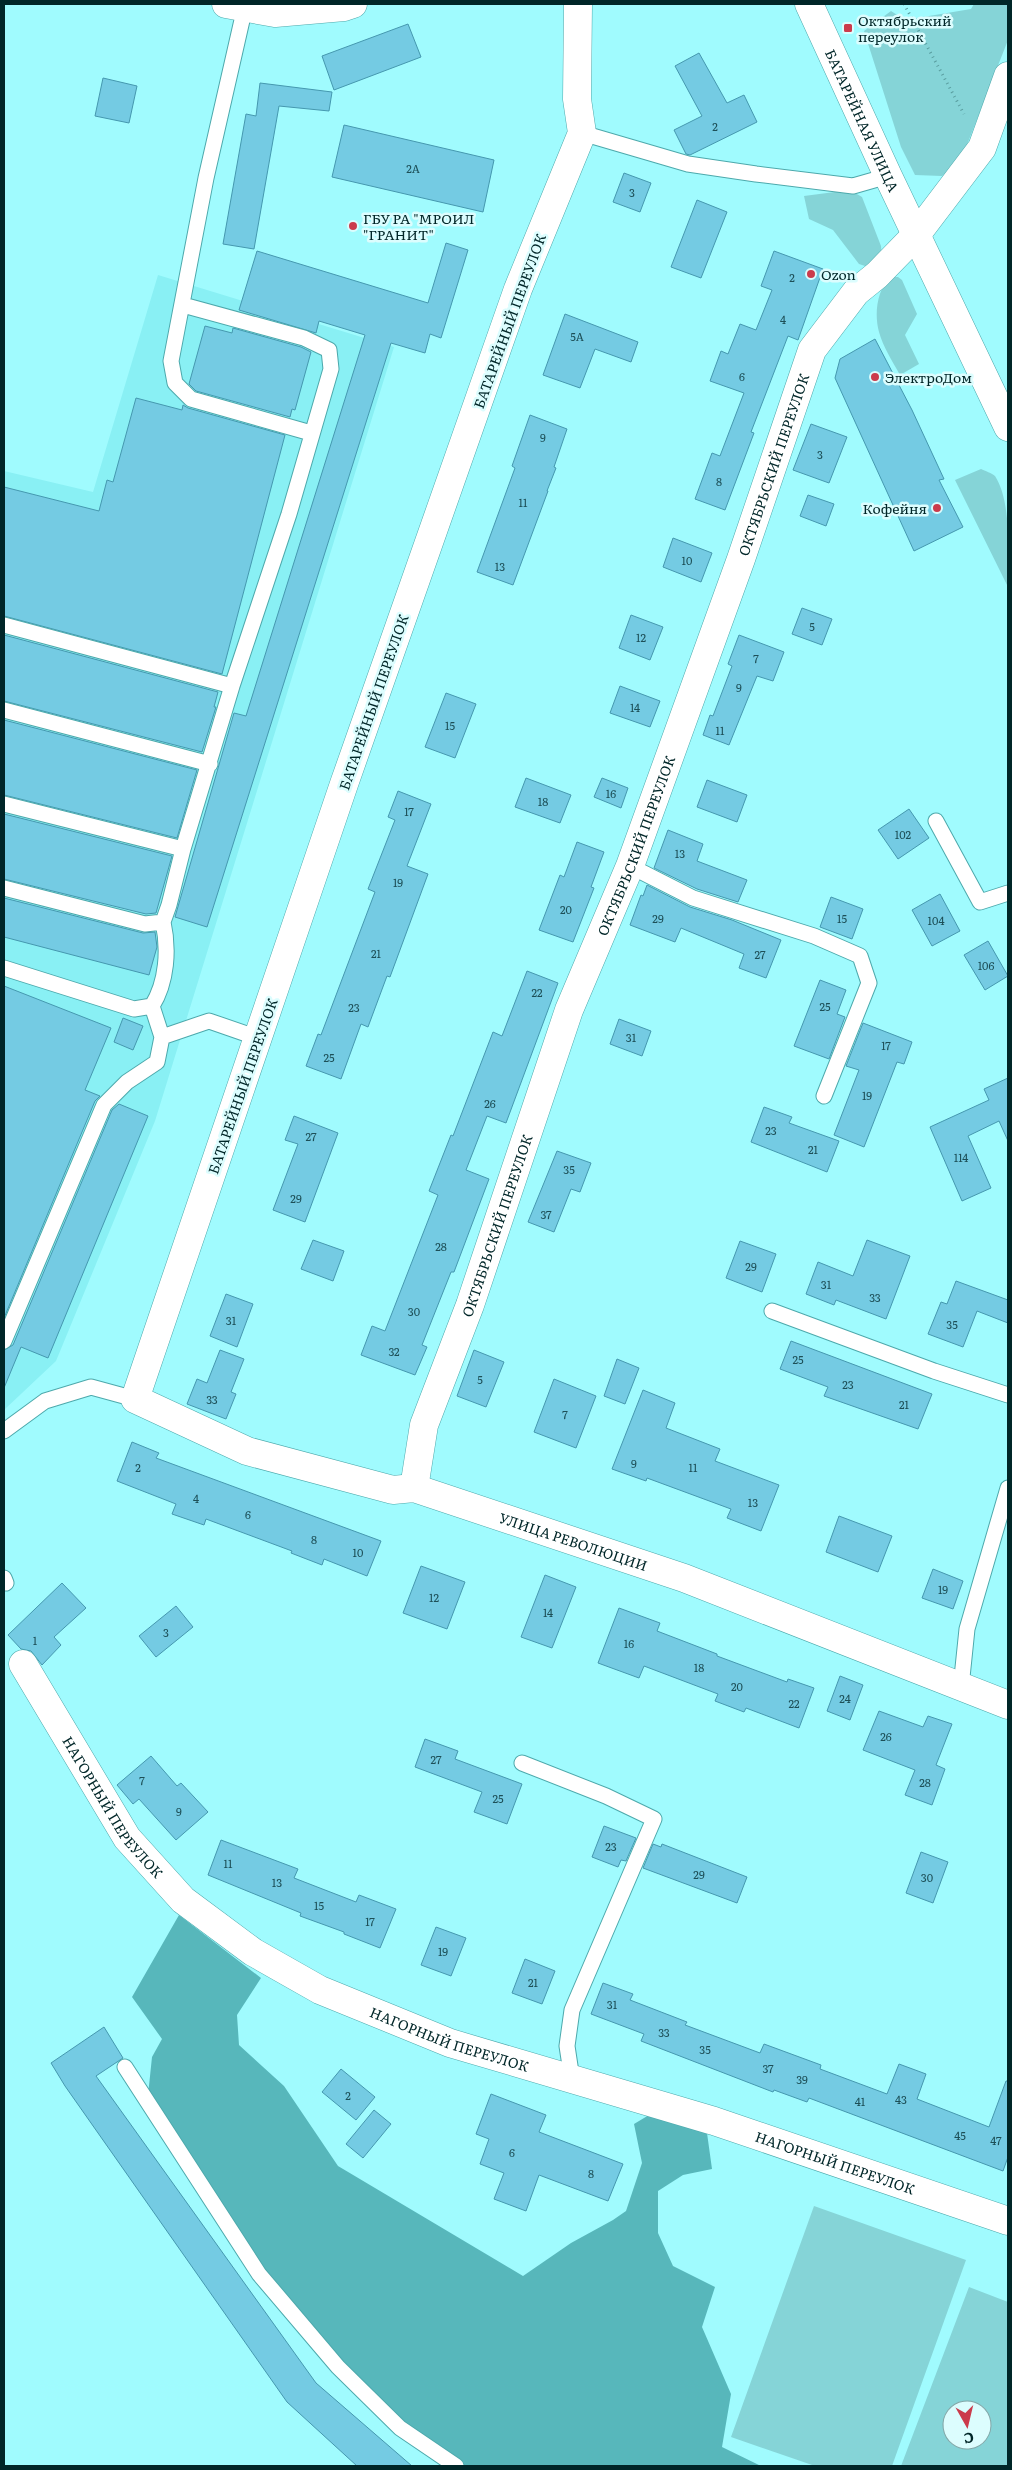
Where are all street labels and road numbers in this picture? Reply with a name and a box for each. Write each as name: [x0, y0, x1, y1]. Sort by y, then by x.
street label: БАТАРЕЙНАЯ УЛИЦА: [821, 46, 904, 196]
street label: БАТАРЕЙНЫЙ ПЕРЕУЛОК: [468, 230, 550, 411]
street label: ОКТЯБРЬСКИЙ ПЕРЕУЛОК: [733, 370, 814, 558]
street label: БАТАРЕЙНЫЙ ПЕРЕУЛОК: [333, 611, 413, 793]
street label: ОКТЯБРЬСКИЙ ПЕРЕУЛОК: [592, 752, 679, 938]
street label: БАТАРЕЙНЫЙ ПЕРЕУЛОК: [202, 995, 282, 1177]
street label: ОКТЯБРЬСКИЙ ПЕРЕУЛОК: [456, 1131, 537, 1320]
street label: УЛИЦА РЕВОЛЮЦИИ: [497, 1507, 650, 1575]
street label: НАГОРНЫЙ ПЕРЕУЛОК: [58, 1732, 168, 1882]
street label: НАГОРНЫЙ ПЕРЕУЛОК: [367, 2001, 532, 2076]
street label: НАГОРНЫЙ ПЕРЕУЛОК: [753, 2126, 918, 2199]

